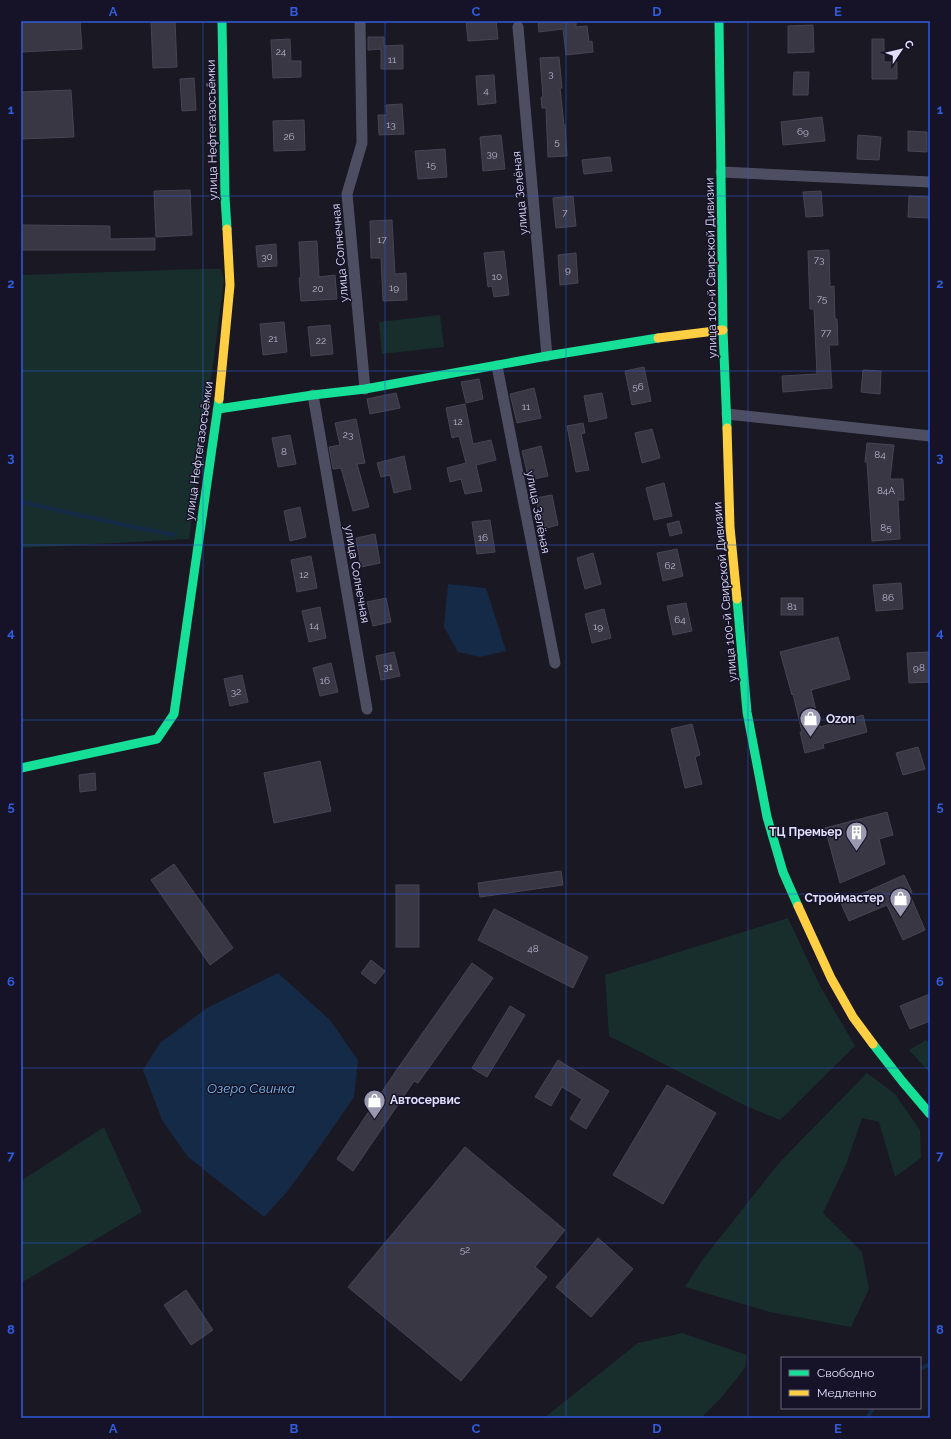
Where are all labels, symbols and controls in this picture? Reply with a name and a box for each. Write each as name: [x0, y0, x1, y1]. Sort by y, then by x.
text: A: [109, 4, 118, 19]
text: B: [290, 4, 299, 19]
text: C: [472, 4, 481, 19]
text: D: [652, 4, 662, 19]
text: E: [834, 4, 842, 19]
north arrow: [881, 30, 921, 70]
text: С: [901, 38, 917, 52]
house number: 24: [276, 46, 287, 57]
house number: 11: [388, 54, 397, 65]
street label: улица Нефтегазосъёмки: [204, 60, 220, 200]
house number: 3: [548, 68, 554, 79]
house number: 4: [483, 85, 489, 96]
text: 1: [8, 102, 15, 117]
text: 1: [937, 102, 944, 117]
house number: 13: [386, 119, 396, 130]
house number: 69: [797, 126, 809, 137]
house number: 26: [283, 131, 295, 142]
house number: 5: [554, 136, 560, 147]
house number: 39: [486, 148, 498, 159]
street label: улица Зелёная: [509, 150, 531, 236]
house number: 15: [426, 159, 436, 170]
street label: улица 100-й Свирской Дивизии: [702, 178, 720, 358]
street label: улица Солнечная: [329, 203, 351, 303]
house number: 7: [562, 207, 568, 218]
house number: 17: [377, 234, 387, 245]
house number: 30: [261, 251, 273, 262]
house number: 73: [814, 254, 824, 265]
house number: 9: [565, 264, 571, 275]
house number: 10: [492, 271, 502, 282]
text: 2: [7, 276, 15, 291]
text: 2: [936, 276, 944, 291]
house number: 19: [389, 282, 399, 293]
house number: 20: [312, 283, 324, 294]
house number: 75: [817, 293, 828, 304]
house number: 77: [821, 327, 832, 338]
house number: 21: [268, 333, 278, 344]
house number: 22: [316, 335, 326, 346]
street label: улица Нефтегазосъёмки: [182, 380, 216, 522]
house number: 56: [632, 381, 644, 392]
house number: 11: [522, 401, 531, 412]
house number: 12: [453, 416, 463, 427]
house number: 23: [343, 429, 353, 440]
house number: 8: [281, 446, 287, 457]
house number: 84: [874, 449, 886, 460]
text: 3: [7, 450, 15, 465]
text: 3: [936, 450, 944, 465]
street label: улица Зелёная: [523, 469, 553, 555]
house number: 84А: [877, 485, 895, 496]
street label: улица 100-й Свирской Дивизии: [710, 501, 740, 683]
house number: 85: [880, 522, 892, 533]
street label: улица Солнечная: [341, 524, 373, 624]
house number: 16: [478, 532, 488, 543]
house number: 62: [664, 560, 676, 571]
house number: 12: [299, 569, 309, 580]
house number: 86: [882, 592, 894, 603]
house number: 81: [787, 601, 798, 612]
house number: 64: [674, 614, 686, 625]
house number: 14: [309, 620, 319, 631]
house number: 19: [593, 621, 603, 632]
text: 4: [7, 625, 15, 640]
text: 4: [936, 625, 944, 640]
house number: 31: [383, 661, 394, 672]
house number: 98: [913, 662, 925, 673]
house number: 16: [320, 675, 330, 686]
house number: 32: [231, 686, 241, 697]
shop icon: Ozon: [798, 706, 824, 739]
place label: Ozon: [826, 712, 855, 726]
text: 5: [7, 799, 15, 814]
text: 5: [936, 799, 944, 814]
building icon: ТЦ Премьер: [844, 819, 870, 852]
place label: ТЦ Премьер: [769, 825, 842, 839]
shop icon: Строймастер: [887, 885, 913, 918]
place label: Строймастер: [804, 891, 884, 905]
house number: 48: [527, 943, 539, 954]
text: 6: [7, 974, 15, 989]
text: 6: [936, 974, 944, 989]
water label: Озеро Свинка: [207, 1081, 295, 1096]
shop icon: Автосервис: [362, 1087, 388, 1120]
place label: Автосервис: [390, 1093, 461, 1107]
text: 7: [7, 1148, 15, 1163]
text: 7: [936, 1148, 944, 1163]
house number: 52: [460, 1244, 470, 1255]
text: 8: [7, 1322, 15, 1337]
text: 8: [936, 1322, 944, 1337]
legend: [781, 1357, 921, 1409]
text: Свободно: [817, 1366, 874, 1380]
text: Медленно: [817, 1386, 876, 1400]
text: A: [109, 1421, 118, 1436]
text: B: [290, 1421, 299, 1436]
text: C: [472, 1421, 481, 1436]
text: D: [652, 1421, 662, 1436]
text: E: [834, 1421, 842, 1436]

